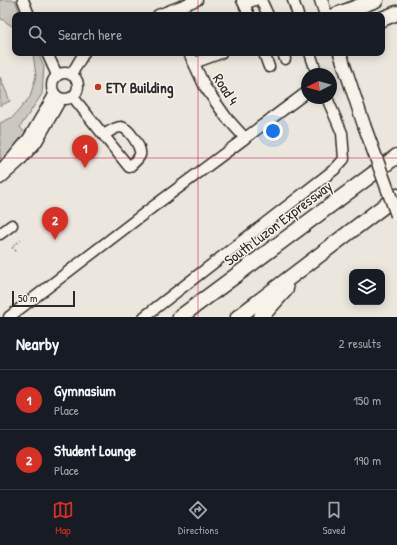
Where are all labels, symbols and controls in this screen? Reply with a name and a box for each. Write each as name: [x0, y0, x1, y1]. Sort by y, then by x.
search box: [12, 12, 385, 56]
icon: search: [26, 23, 48, 45]
text: Search here: [58, 24, 122, 45]
north arrow: [301, 68, 337, 104]
street label: Road 4: [208, 69, 244, 109]
place label: ETY Building: [106, 77, 174, 99]
marker: ETY Building: [93, 82, 103, 92]
your location: [263, 121, 283, 141]
pin: 1: [72, 135, 98, 168]
street label: South Luzon Expressway: [220, 175, 336, 271]
pin: 2: [42, 207, 68, 240]
map controls: [349, 269, 385, 305]
button: layers: [349, 269, 385, 305]
scale bar: [12, 289, 75, 308]
text: 50 m: [18, 291, 38, 305]
text: Nearby: [16, 332, 59, 355]
text: 2 results: [339, 334, 381, 352]
text: Gymnasium: [54, 380, 116, 401]
text: 1: [27, 391, 31, 409]
text: 150 m: [353, 391, 381, 409]
text: Place: [54, 401, 79, 419]
text: Student Lounge: [54, 440, 136, 461]
text: 2: [26, 451, 32, 469]
text: 190 m: [354, 451, 381, 469]
text: Place: [54, 461, 79, 479]
tab: Map: [52, 499, 74, 537]
tab: Directions: [178, 499, 219, 537]
tab: Saved: [323, 499, 345, 537]

